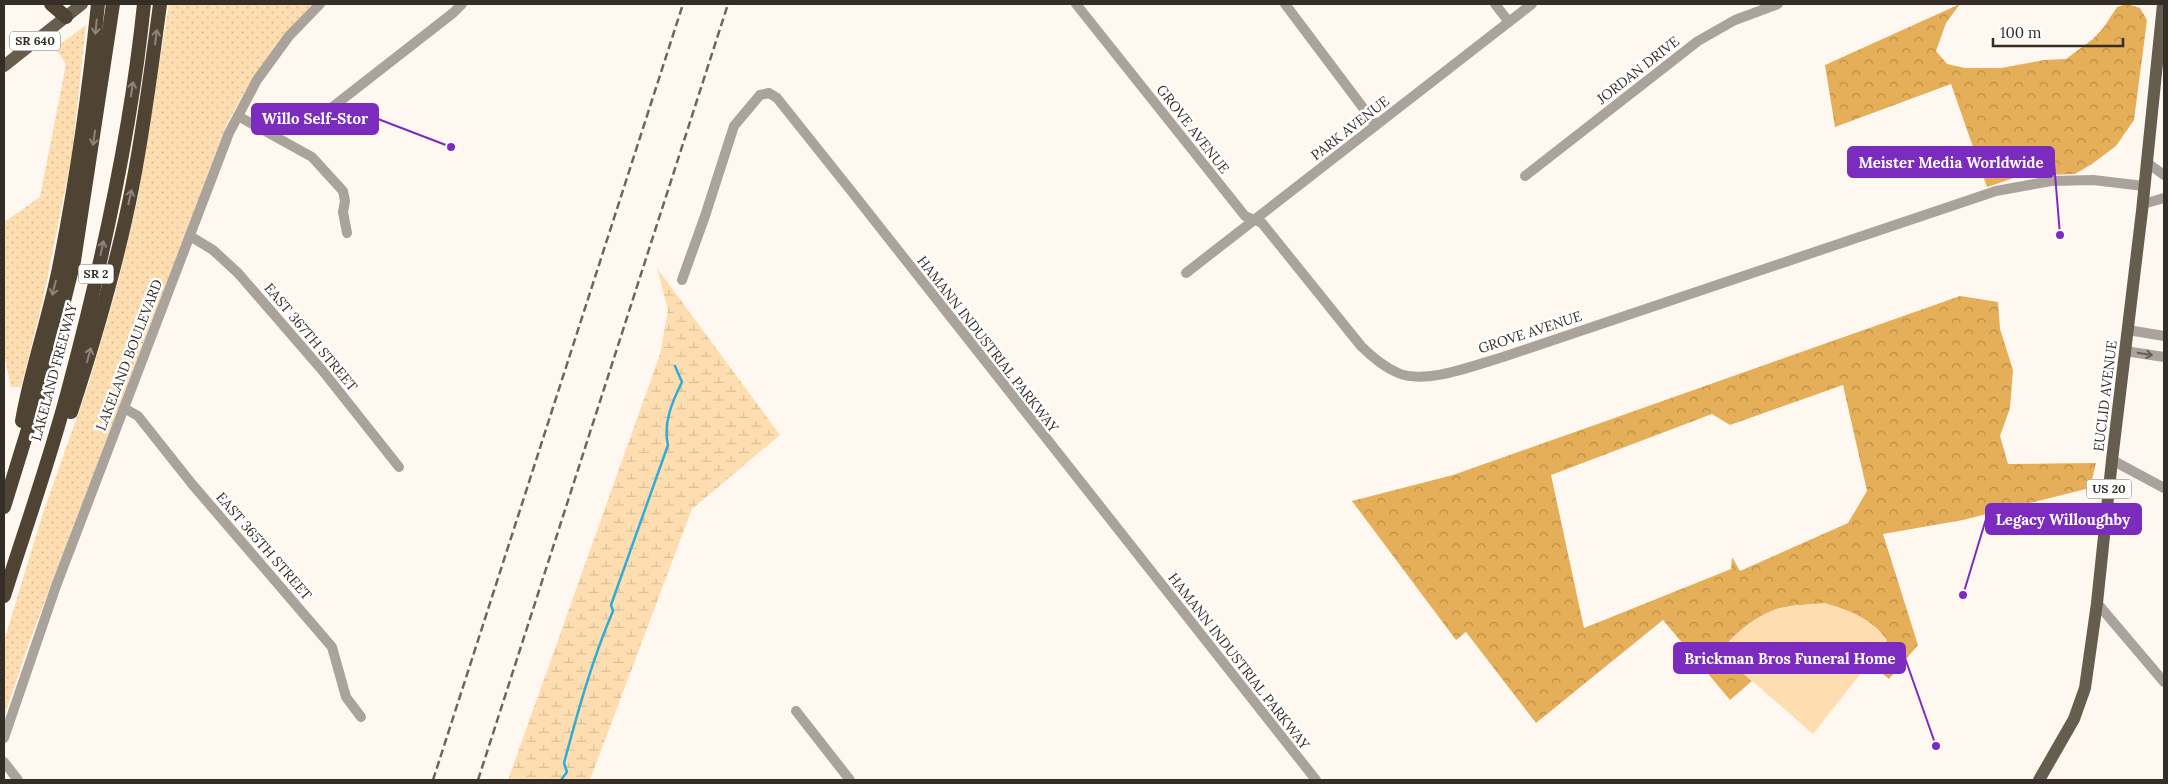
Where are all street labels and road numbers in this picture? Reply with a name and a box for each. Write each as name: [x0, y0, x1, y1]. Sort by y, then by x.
road number: SR 640: [10, 31, 60, 50]
street label: JORDAN DRIVE: [1592, 32, 1683, 108]
street label: GROVE AVENUE: [1153, 81, 1233, 177]
street label: PARK AVENUE: [1307, 92, 1393, 164]
street label: HAMANN INDUSTRIAL PARKWAY: [913, 252, 1063, 437]
road number: SR 2: [78, 264, 114, 284]
street label: LAKELAND BOULEVARD: [92, 277, 166, 433]
street label: EAST 367TH STREET: [260, 279, 362, 395]
street label: LAKELAND FREEWAY: [27, 300, 81, 443]
street label: GROVE AVENUE: [1476, 307, 1584, 357]
street label: EUCLID AVENUE: [2089, 339, 2121, 453]
road number: US 20: [2086, 479, 2132, 498]
street label: EAST 365TH STREET: [212, 488, 316, 604]
street label: HAMANN INDUSTRIAL PARKWAY: [1164, 569, 1314, 754]

